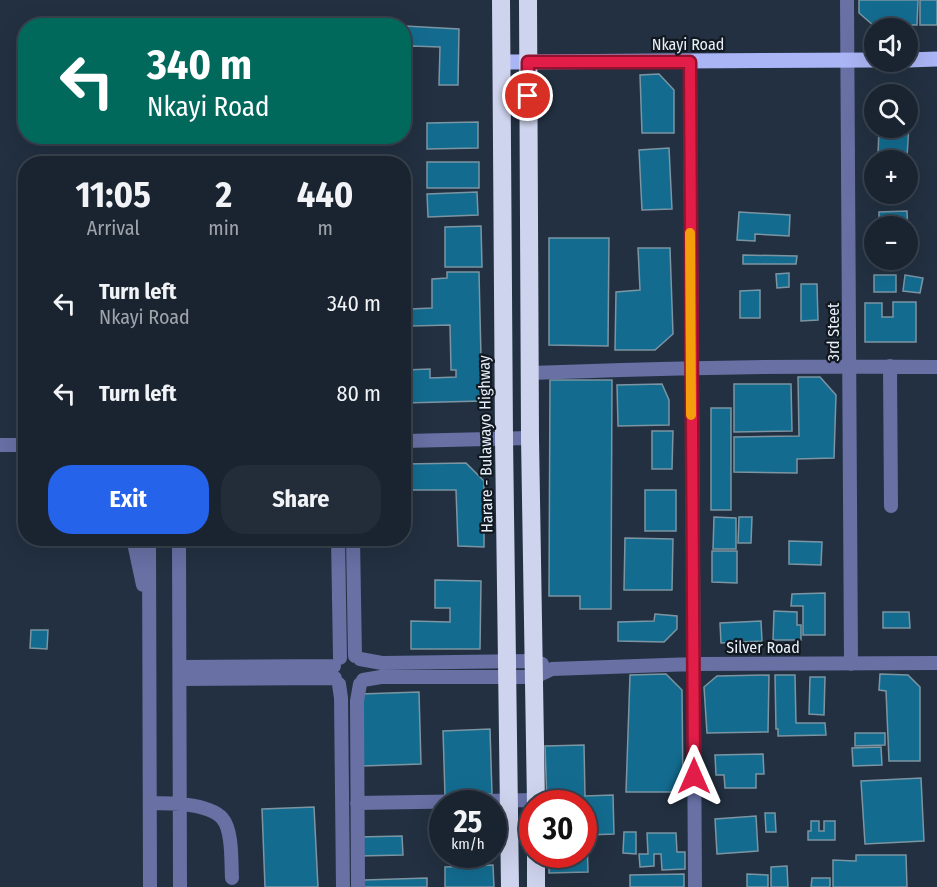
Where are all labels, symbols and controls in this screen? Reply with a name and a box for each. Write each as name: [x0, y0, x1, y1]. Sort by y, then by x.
map controls: [864, 18, 918, 270]
button: sound: [864, 18, 918, 72]
street label: Nkayi Road: [652, 35, 724, 54]
text: 340 m: [147, 40, 252, 90]
icon: left: [48, 42, 126, 120]
pin: [502, 70, 553, 121]
icon: arrive: [511, 79, 544, 112]
button: search: [864, 84, 918, 138]
text: Nkayi Road: [147, 91, 270, 123]
button: +: [864, 150, 918, 204]
text: 11:05: [75, 173, 151, 217]
text: 2: [216, 173, 232, 217]
text: 440: [297, 173, 353, 217]
text: Arrival: [87, 216, 140, 240]
text: min: [208, 216, 239, 240]
text: m: [317, 216, 333, 240]
button: −: [864, 216, 918, 270]
text: Turn left: [99, 278, 177, 305]
icon: left: [48, 287, 81, 320]
text: 340 m: [327, 290, 381, 317]
street label: 3rd Steet: [824, 302, 843, 361]
text: Nkayi Road: [99, 305, 190, 329]
street label: Harare - Bulawayo Highway: [474, 354, 497, 533]
icon: left: [48, 377, 81, 410]
text: Turn left: [99, 380, 177, 407]
text: 80 m: [336, 380, 381, 407]
button: Exit: [48, 465, 209, 534]
button: Share: [221, 465, 381, 534]
street label: Silver Road: [726, 638, 800, 657]
position arrow: [662, 744, 726, 808]
speed limit sign: 30: [519, 790, 597, 868]
text: 25: [454, 804, 482, 840]
text: km/h: [451, 835, 485, 853]

